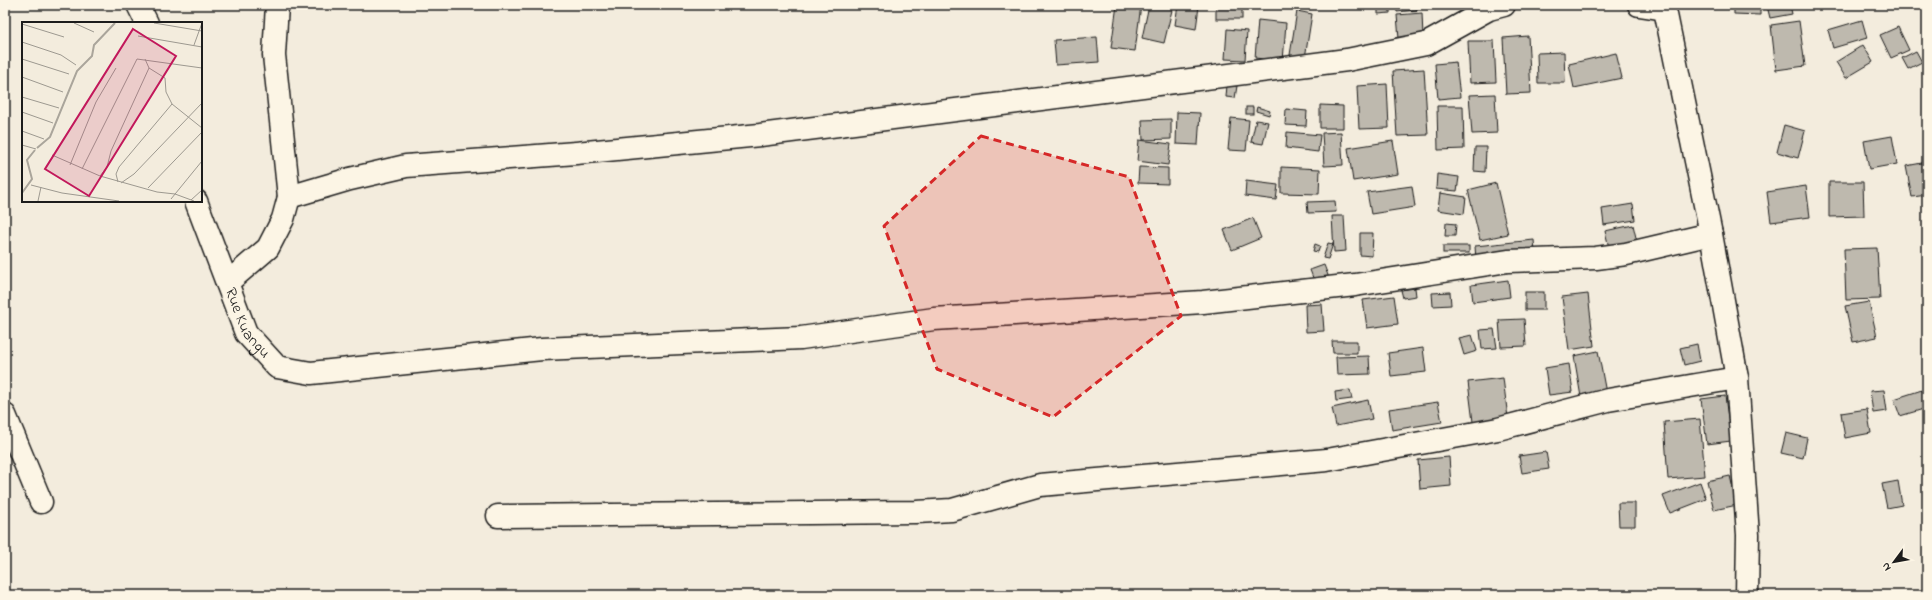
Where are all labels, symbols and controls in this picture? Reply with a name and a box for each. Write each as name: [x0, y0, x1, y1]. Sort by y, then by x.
inset map: [22, 22, 202, 202]
street label: Rue Kuangu: [218, 284, 276, 364]
north arrow: [1874, 542, 1914, 582]
text: N: [1878, 559, 1895, 574]

